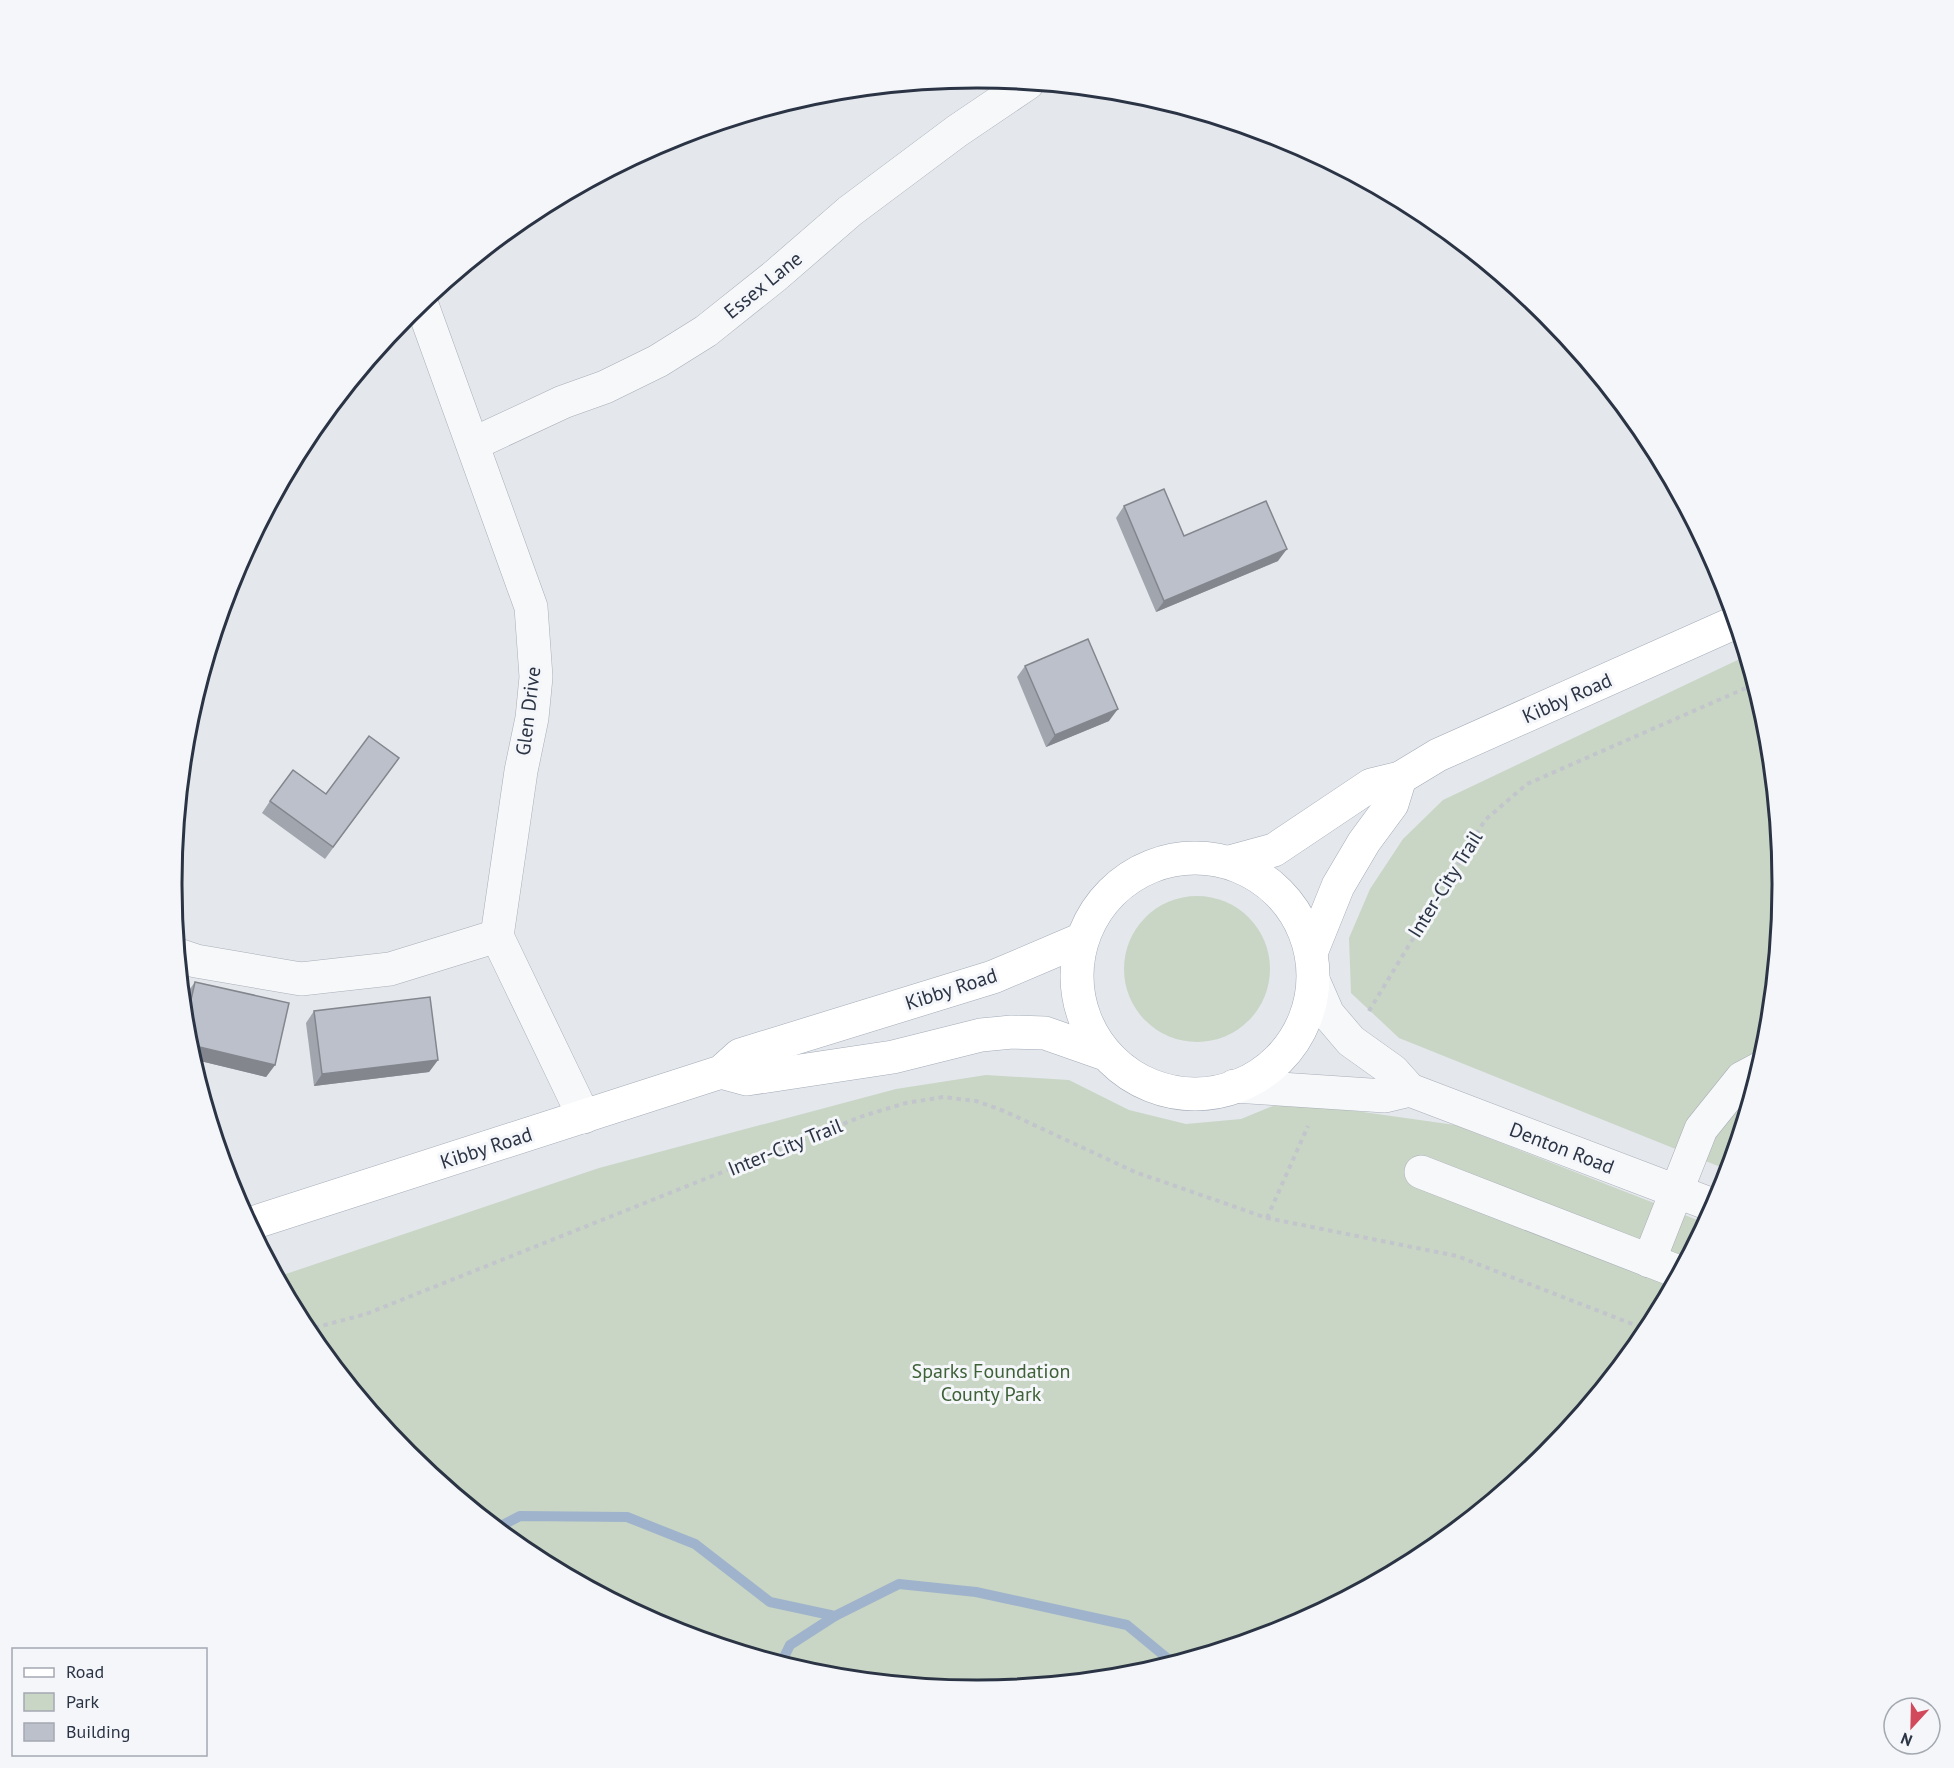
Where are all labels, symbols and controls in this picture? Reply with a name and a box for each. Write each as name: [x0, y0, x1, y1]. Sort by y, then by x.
street label: Essex Lane: [719, 246, 807, 324]
street label: Glen Drive: [510, 665, 546, 757]
street label: Kibby Road: [1518, 667, 1616, 729]
street label: Inter-City Trail: [1402, 826, 1488, 942]
street label: Kibby Road: [902, 962, 1000, 1016]
street label: Inter-City Trail: [724, 1112, 846, 1182]
street label: Denton Road: [1506, 1116, 1618, 1180]
street label: Kibby Road: [437, 1121, 535, 1175]
park label: Sparks Foundation County Park: [912, 1358, 1070, 1407]
legend: [12, 1648, 207, 1756]
text: Road: [66, 1660, 104, 1683]
text: Park: [66, 1690, 99, 1713]
north arrow: [1882, 1696, 1942, 1756]
text: Building: [66, 1720, 130, 1743]
text: N: [1898, 1729, 1915, 1751]

